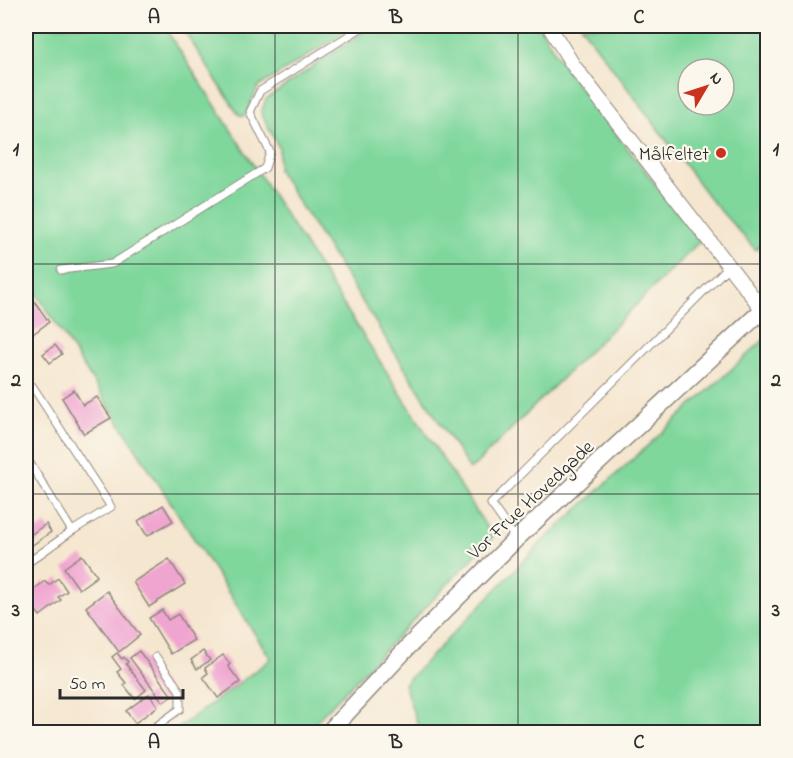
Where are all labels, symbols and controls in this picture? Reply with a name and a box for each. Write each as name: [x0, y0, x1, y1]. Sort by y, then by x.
text: A: [148, 4, 160, 33]
text: B: [388, 4, 403, 33]
text: C: [634, 4, 645, 33]
north arrow: [676, 57, 736, 117]
text: N: [703, 67, 729, 91]
text: 1: [13, 136, 20, 165]
text: 1: [773, 136, 780, 165]
place label: Målfeltet: [639, 141, 709, 170]
marker: Målfeltet: [714, 146, 728, 160]
text: 2: [10, 367, 21, 396]
text: 2: [770, 367, 781, 396]
street label: Vor Frue Hovedgade: [461, 434, 602, 569]
text: 3: [11, 597, 20, 626]
text: 3: [771, 597, 780, 626]
scale bar: [60, 662, 183, 700]
text: 50 m: [69, 672, 106, 698]
text: A: [148, 729, 160, 758]
text: B: [388, 729, 403, 758]
text: C: [634, 729, 645, 758]

